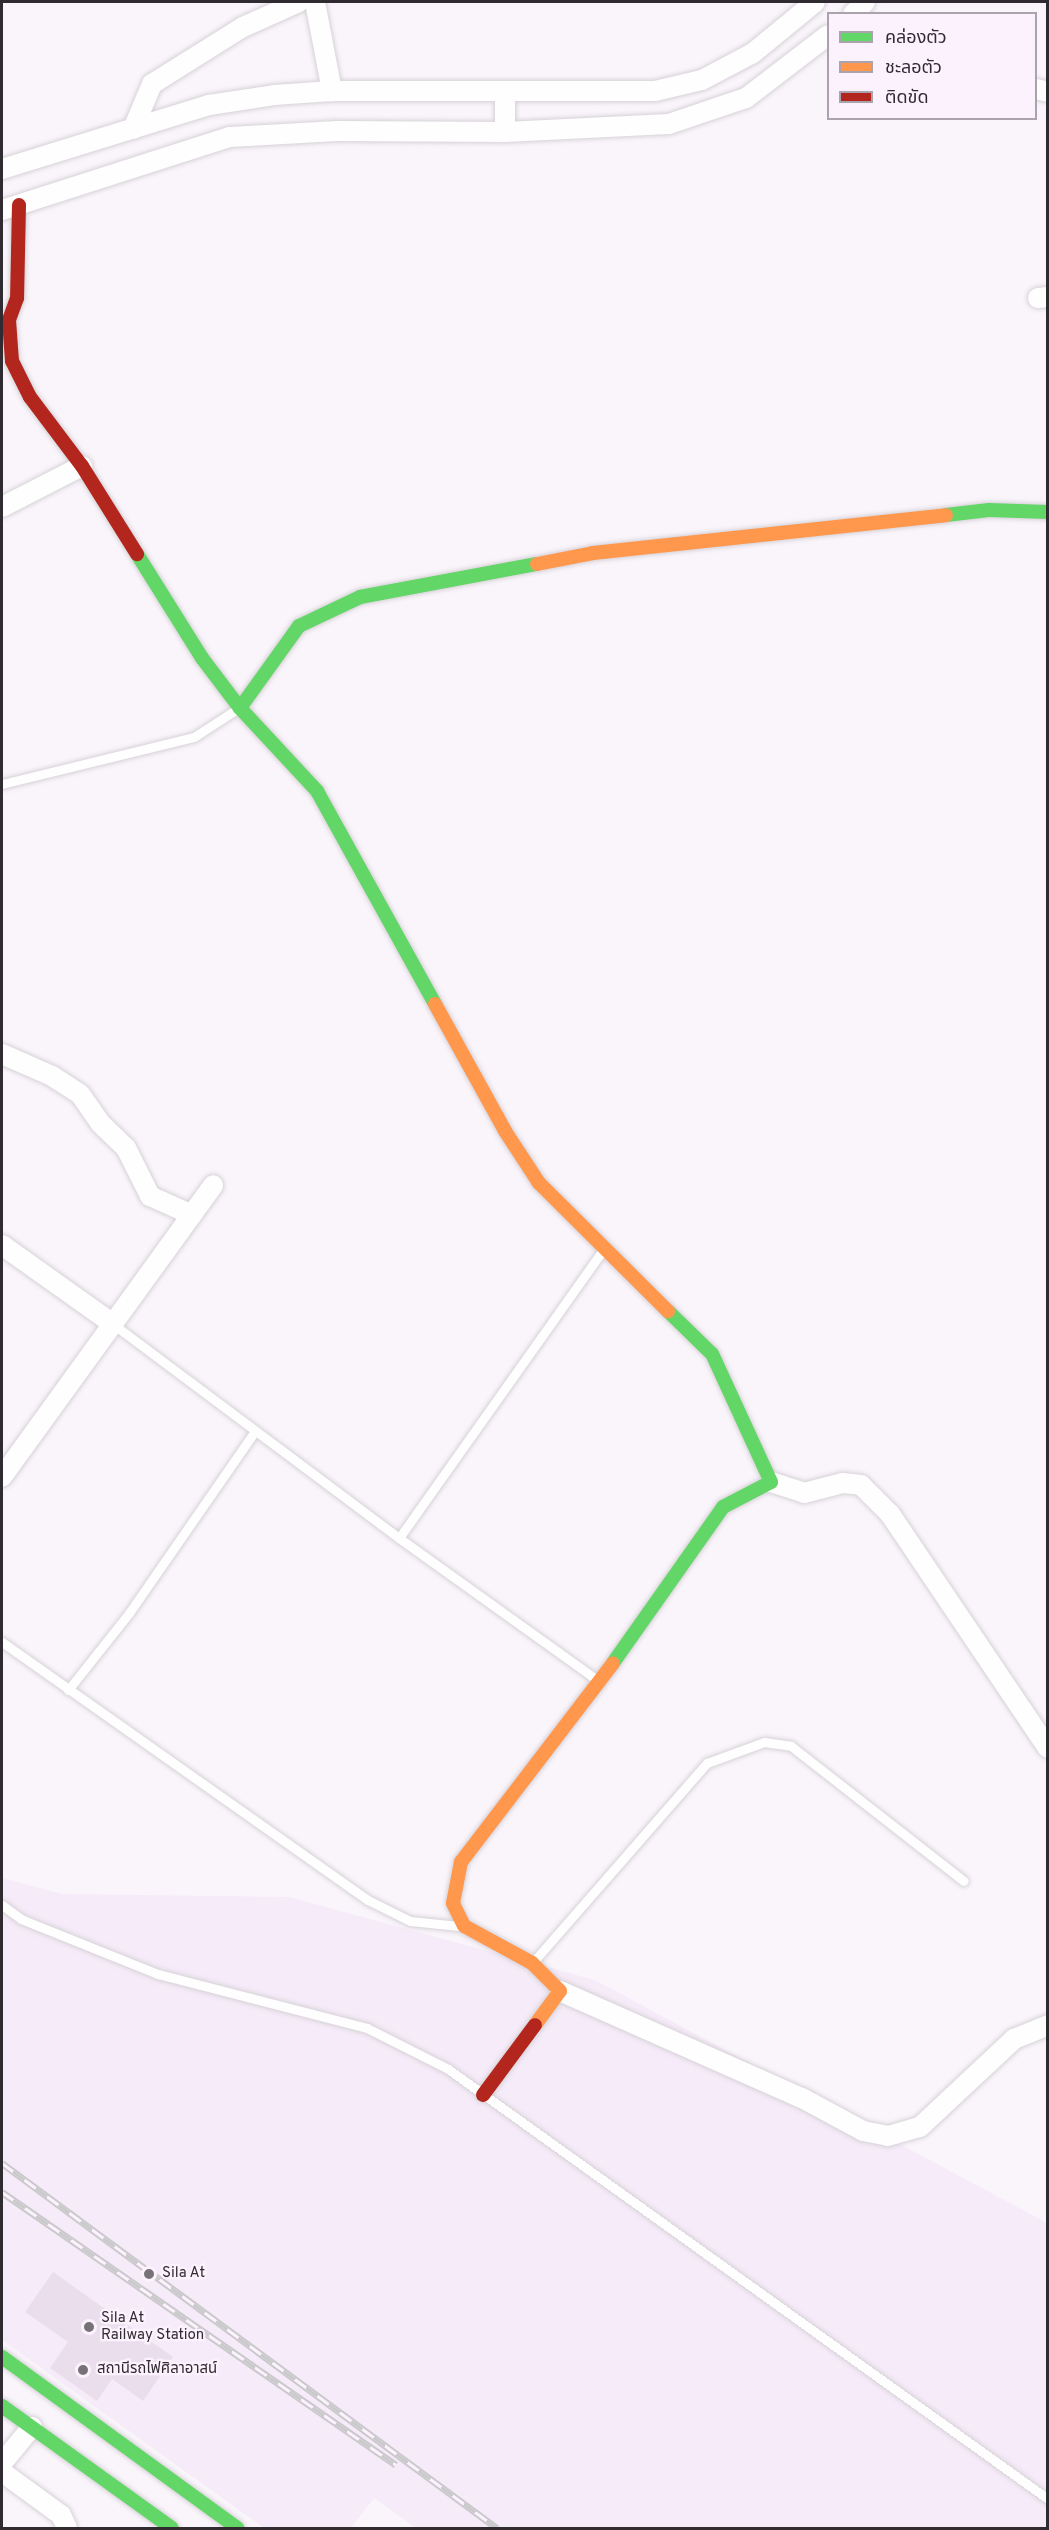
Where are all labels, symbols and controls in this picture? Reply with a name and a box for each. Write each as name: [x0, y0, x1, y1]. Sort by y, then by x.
legend: [827, 12, 1037, 120]
text: คล่องตัว: [885, 27, 947, 50]
text: ชะลอตัว: [885, 57, 942, 80]
text: ติดขัด: [885, 87, 928, 110]
marker: Sila At: [140, 2265, 158, 2283]
place label: Sila At: [162, 2265, 206, 2283]
place label: Sila At Railway Station: [101, 2309, 204, 2344]
marker: Sila At Railway Station: [82, 2320, 96, 2334]
marker: สถานีรถไฟศิลาอาสน์: [74, 2361, 92, 2379]
place label: สถานีรถไฟศิลาอาสน์: [97, 2361, 217, 2379]

